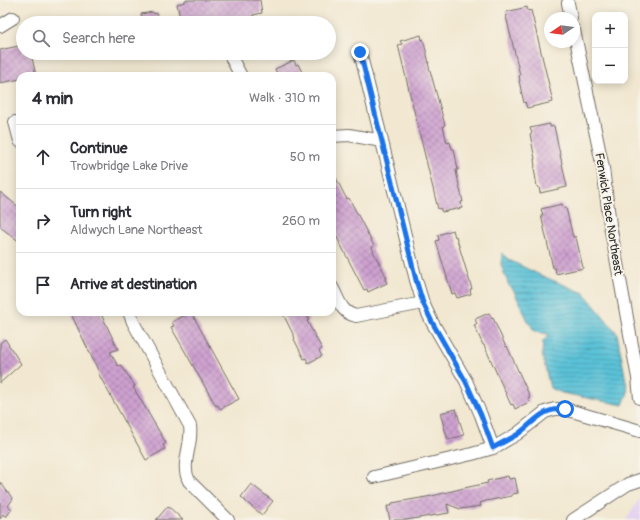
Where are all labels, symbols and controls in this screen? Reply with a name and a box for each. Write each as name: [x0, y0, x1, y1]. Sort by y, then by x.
north arrow: [544, 12, 580, 48]
map controls: [592, 12, 628, 84]
button: +: [592, 12, 628, 48]
search box: [16, 16, 336, 60]
icon: search: [30, 27, 52, 49]
text: Search here: [62, 29, 135, 48]
route end: [351, 43, 369, 61]
button: −: [592, 48, 628, 84]
text: 4 min: [32, 88, 73, 109]
text: Walk · 310 m: [249, 90, 320, 106]
text: Continue: [70, 139, 128, 158]
icon: ahead: [32, 146, 54, 168]
text: 50 m: [290, 149, 320, 165]
street label: Fenwick Place Northeast: [591, 152, 626, 277]
text: Trowbridge Lake Drive: [70, 158, 188, 174]
text: Turn right: [70, 203, 131, 222]
icon: right: [32, 210, 54, 232]
text: 260 m: [282, 213, 320, 229]
text: Aldwych Lane Northeast: [70, 222, 203, 238]
icon: arrive: [32, 274, 54, 296]
text: Arrive at destination: [70, 275, 197, 294]
route start: [556, 400, 574, 418]

